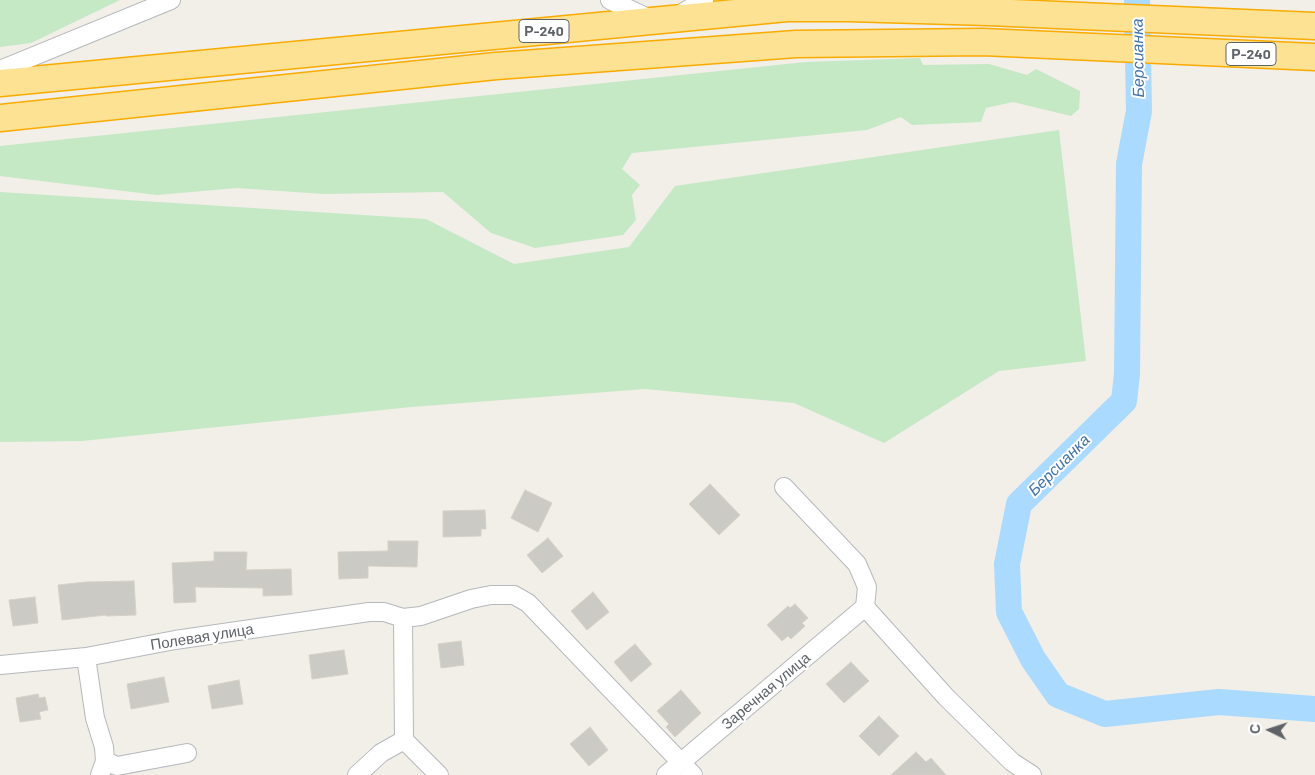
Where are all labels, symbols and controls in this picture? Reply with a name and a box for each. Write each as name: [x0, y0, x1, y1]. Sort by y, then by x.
water label: Берсианка: [1128, 18, 1148, 98]
road number: Р-240: [519, 20, 569, 42]
road number: Р-240: [1226, 42, 1276, 66]
water label: Берсианка: [1024, 430, 1094, 500]
street label: Полевая улица: [149, 620, 255, 654]
street label: Заречная улица: [718, 649, 814, 733]
north arrow: [1245, 705, 1295, 755]
text: С: [1246, 723, 1263, 735]

